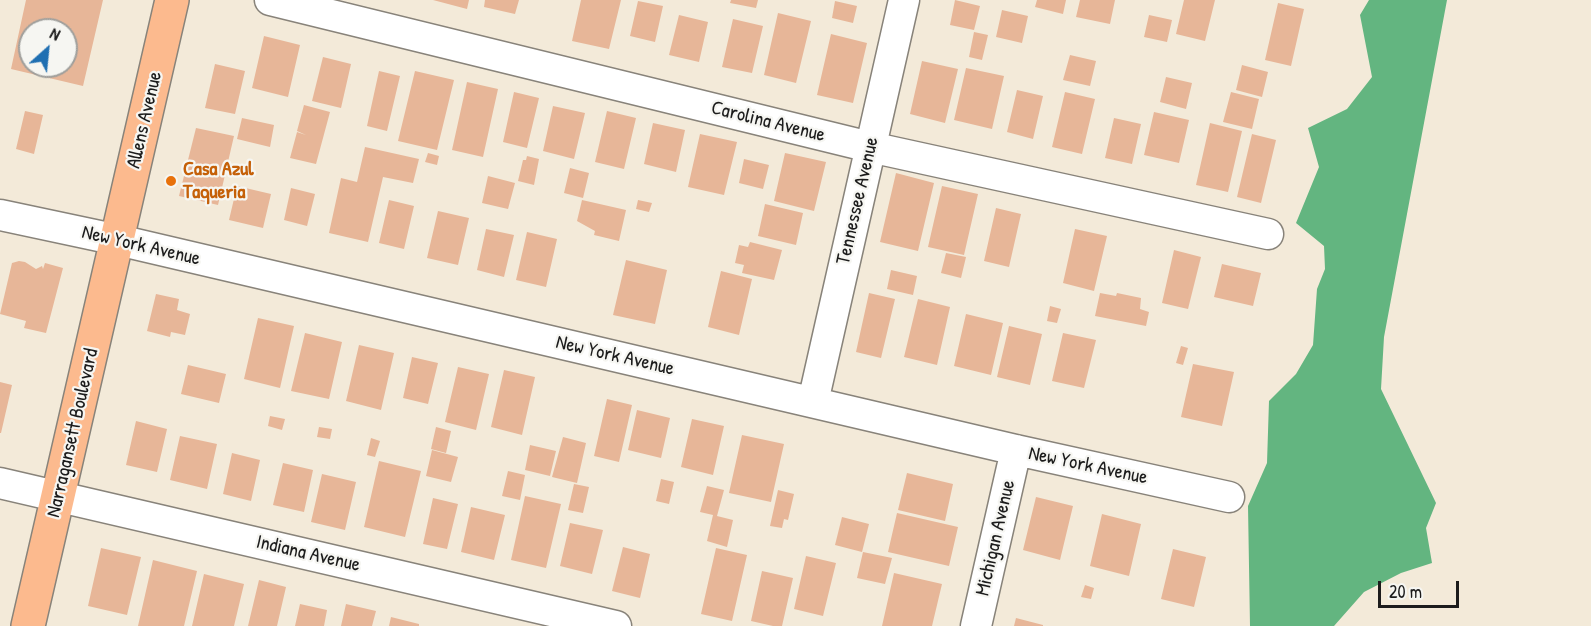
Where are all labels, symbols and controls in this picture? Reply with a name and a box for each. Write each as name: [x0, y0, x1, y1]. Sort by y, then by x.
north arrow: [18, 18, 78, 78]
text: N: [46, 22, 64, 45]
street label: Allens Avenue: [122, 69, 168, 171]
street label: Carolina Avenue: [709, 96, 827, 148]
street label: Tennessee Avenue: [832, 135, 884, 267]
place label: Casa Azul Taqueria: [183, 158, 254, 205]
marker: Casa Azul Taqueria: [164, 174, 178, 188]
street label: New York Avenue: [80, 221, 202, 271]
street label: New York Avenue: [554, 331, 676, 381]
street label: Narragansett Boulevard: [42, 346, 104, 520]
street label: New York Avenue: [1026, 442, 1150, 490]
street label: Michigan Avenue: [971, 478, 1021, 598]
street label: Indiana Avenue: [254, 530, 362, 578]
scale bar: [1381, 569, 1462, 607]
text: 20 m: [1389, 579, 1422, 604]

